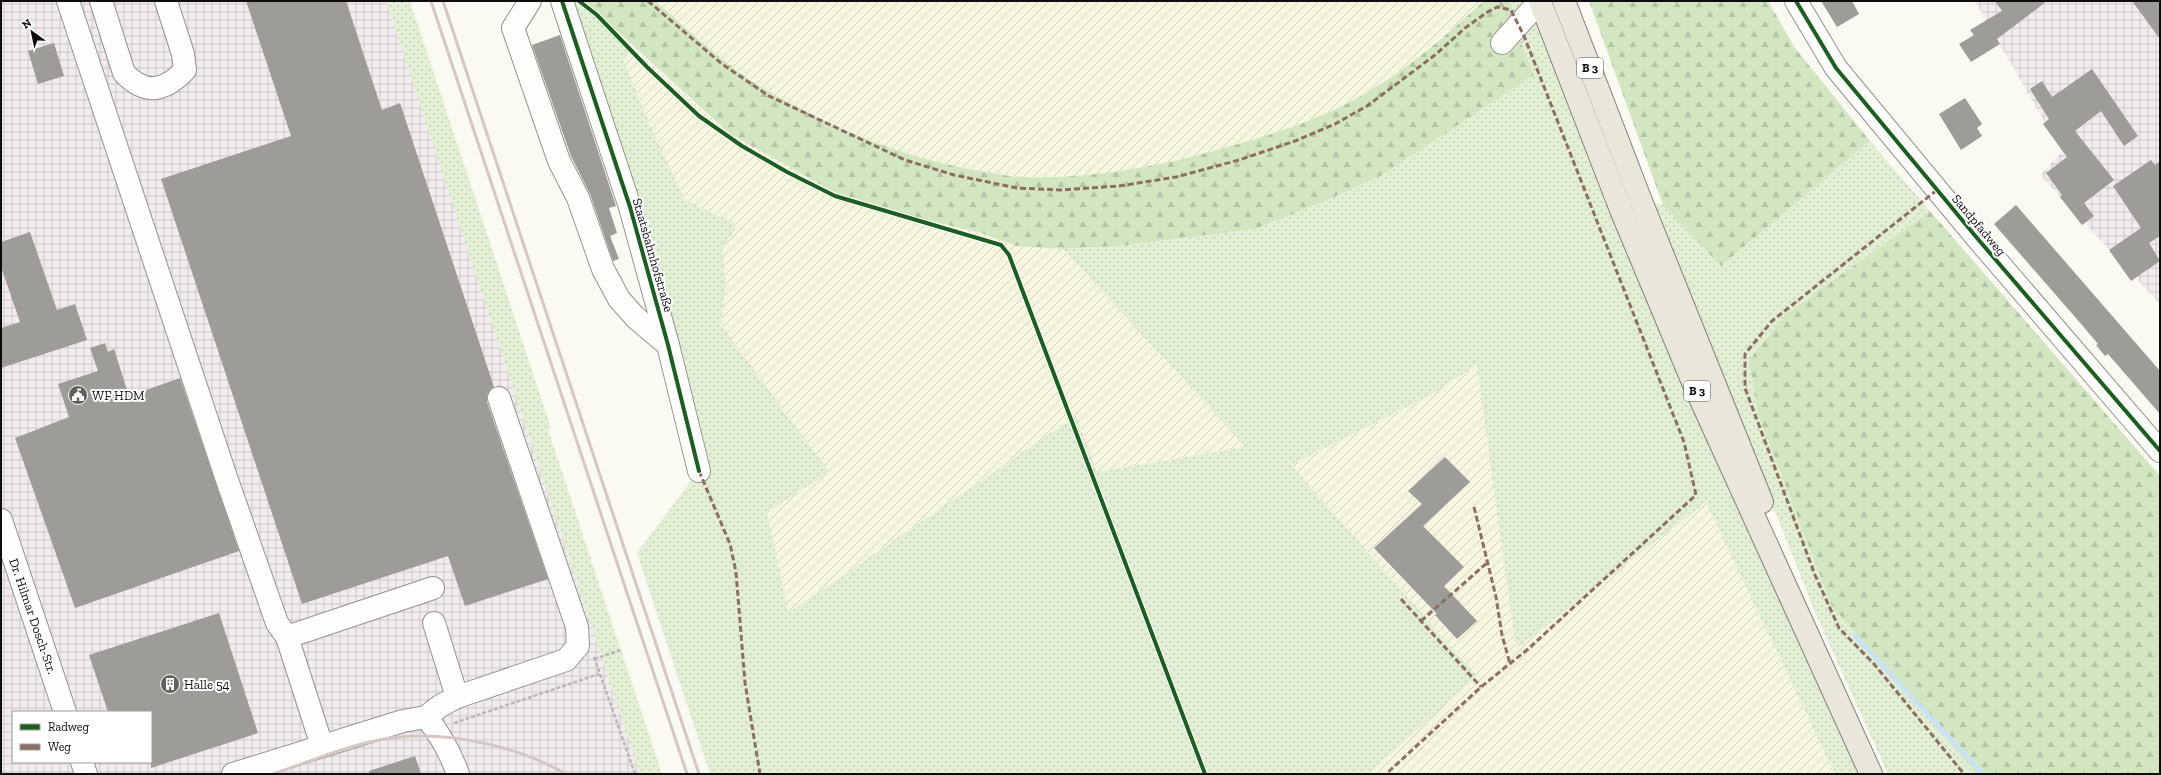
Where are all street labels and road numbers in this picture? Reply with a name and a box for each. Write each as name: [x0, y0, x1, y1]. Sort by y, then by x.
road number: B 3: [1577, 58, 1603, 78]
street label: Sandpfadweg: [1949, 191, 2009, 259]
street label: Staatsbahnhofstraße: [630, 196, 676, 314]
road number: B 3: [1684, 381, 1710, 401]
street label: Dr. Hilmar Dosch-Str.: [6, 556, 60, 676]

